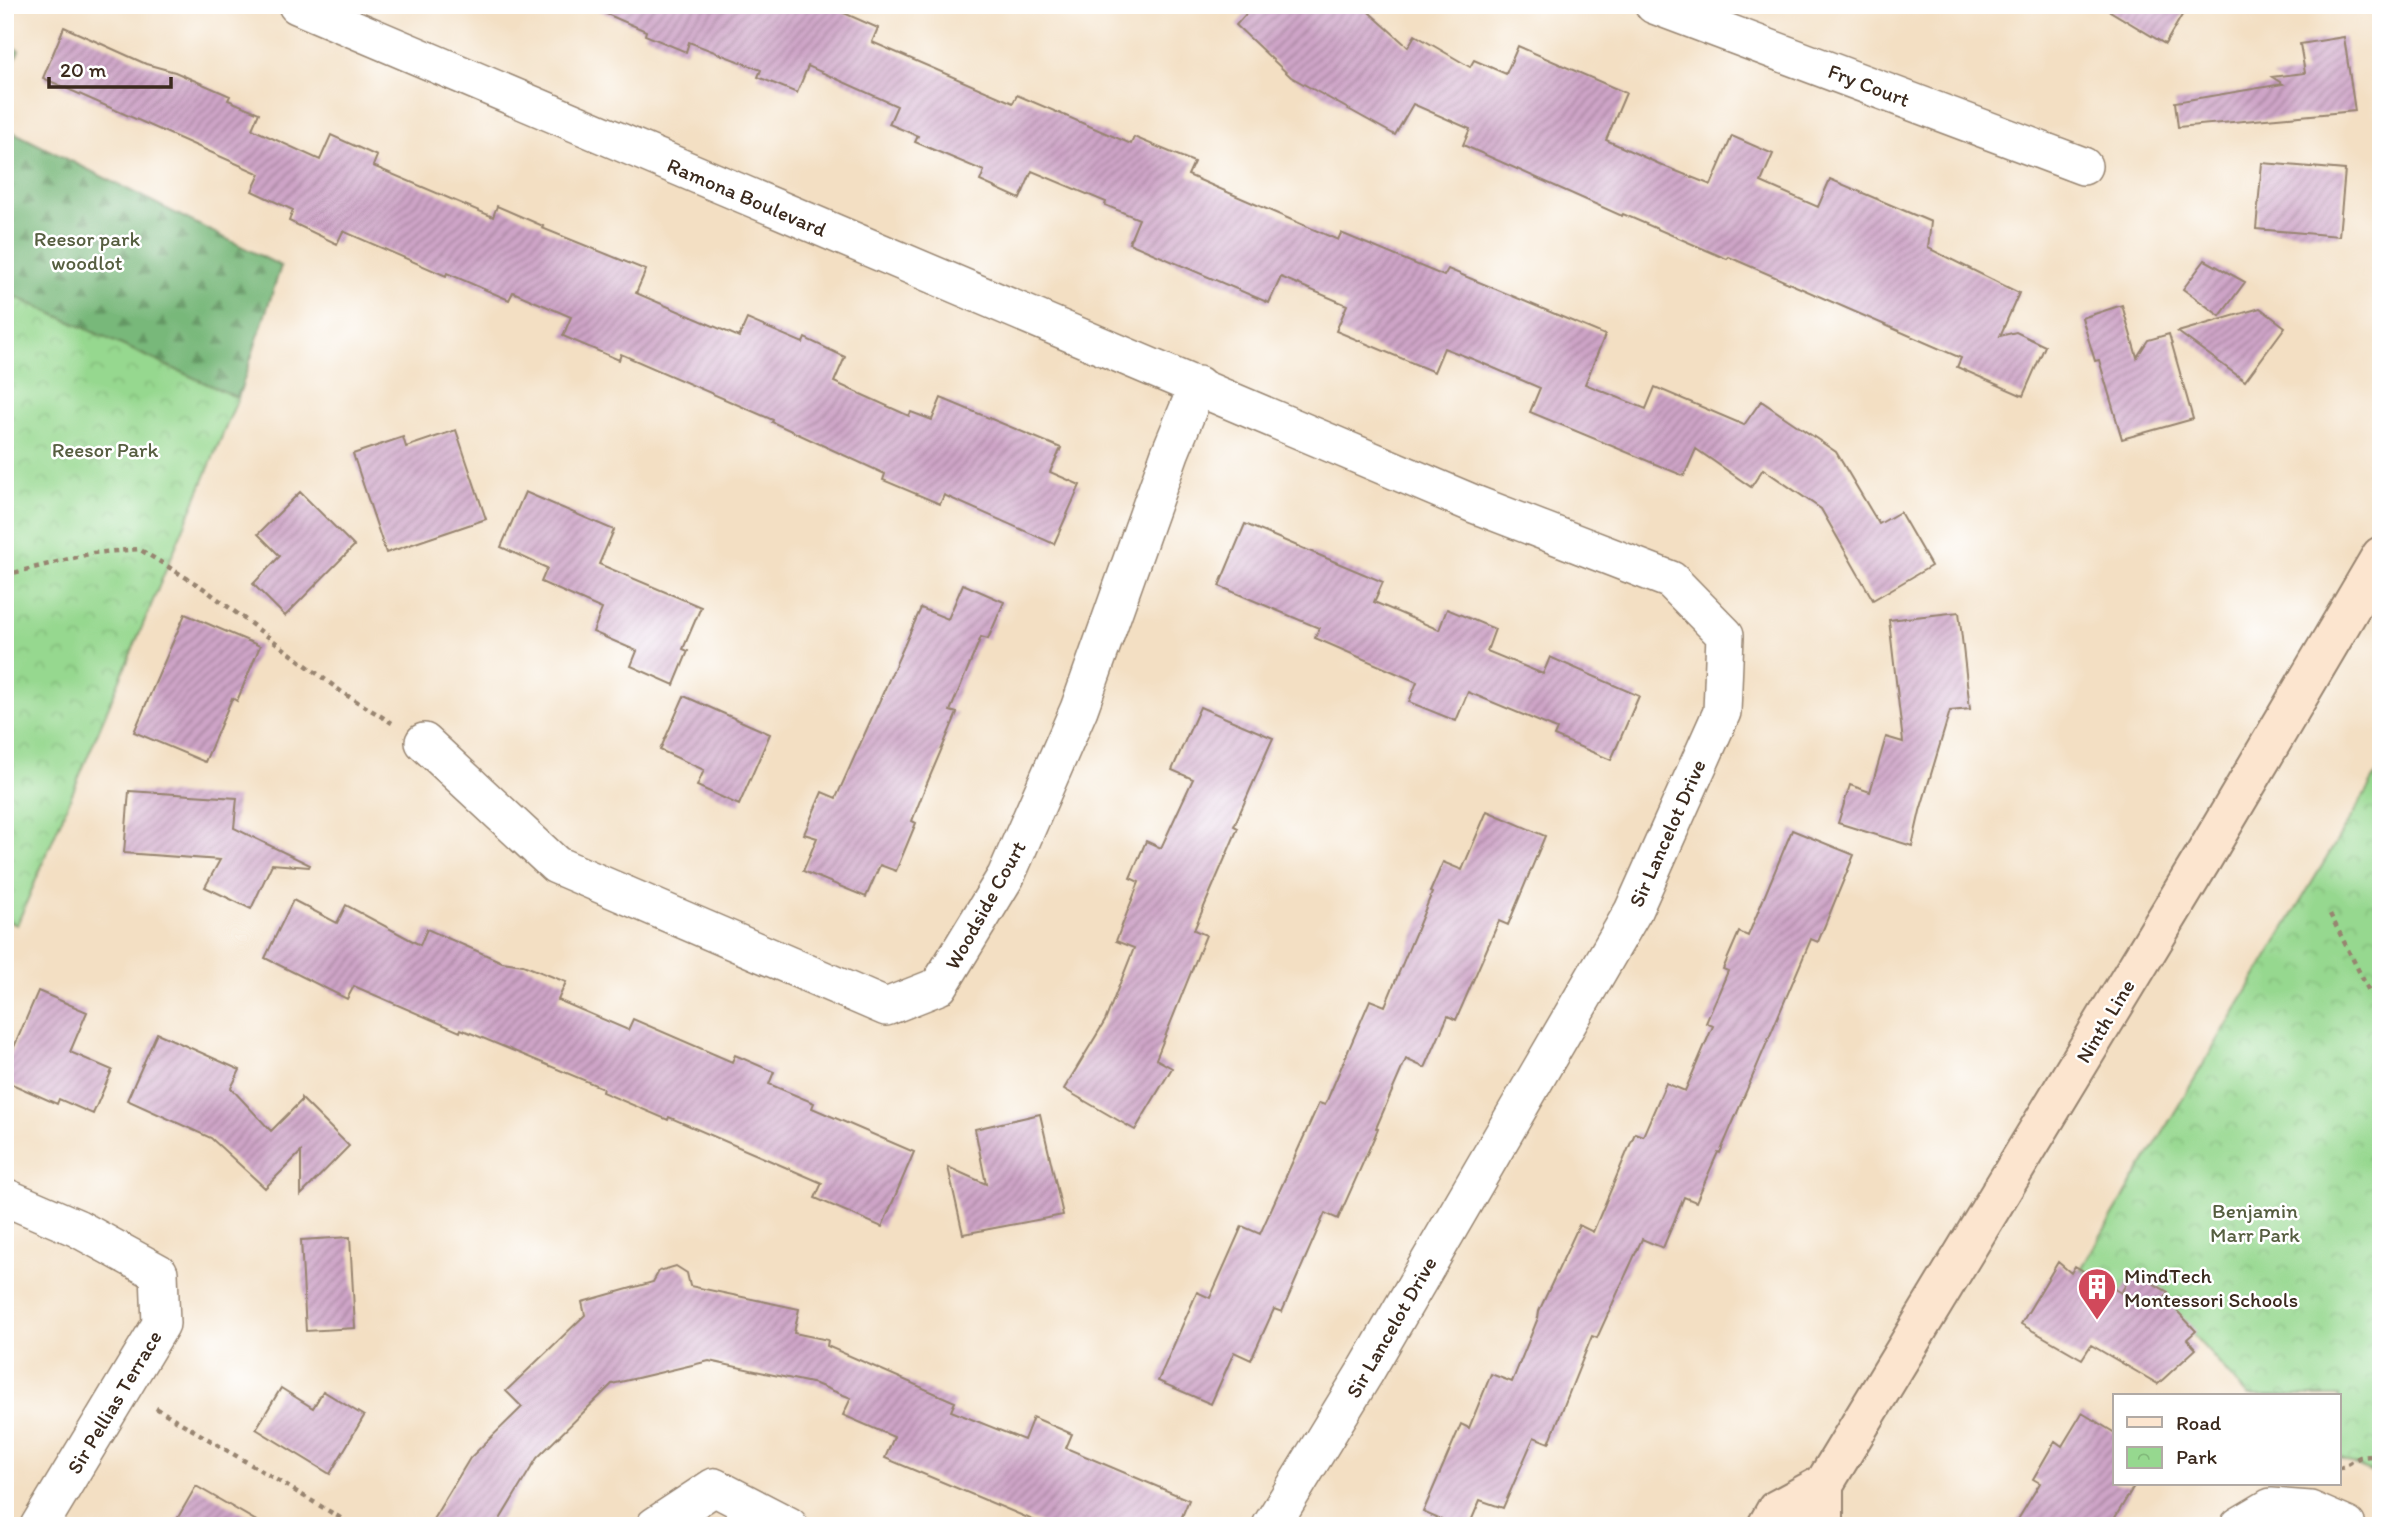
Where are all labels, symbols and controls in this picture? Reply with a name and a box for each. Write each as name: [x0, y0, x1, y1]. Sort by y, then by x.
scale bar: [49, 46, 172, 90]
text: 20 m: [60, 57, 107, 82]
street label: Fry Court: [1825, 58, 1913, 112]
street label: Ramona Boulevard: [664, 152, 831, 242]
park label: Reesor park woodlot: [34, 226, 140, 275]
park label: Reesor Park: [52, 437, 158, 462]
street label: Sir Lancelot Drive: [1623, 755, 1711, 911]
street label: Woodside Court: [939, 836, 1031, 974]
street label: Ninth Line: [2070, 975, 2140, 1067]
park label: Benjamin Marr Park: [2210, 1198, 2300, 1247]
street label: Sir Lancelot Drive: [1340, 1252, 1442, 1402]
place label: MindTech Montessori Schools: [2124, 1263, 2298, 1312]
building icon: MindTech Montessori Schools: [2076, 1266, 2118, 1321]
street label: Sir Pellias Terrace: [61, 1326, 167, 1478]
legend: [2113, 1394, 2340, 1486]
text: Road: [2176, 1410, 2222, 1435]
text: Park: [2176, 1444, 2218, 1469]

